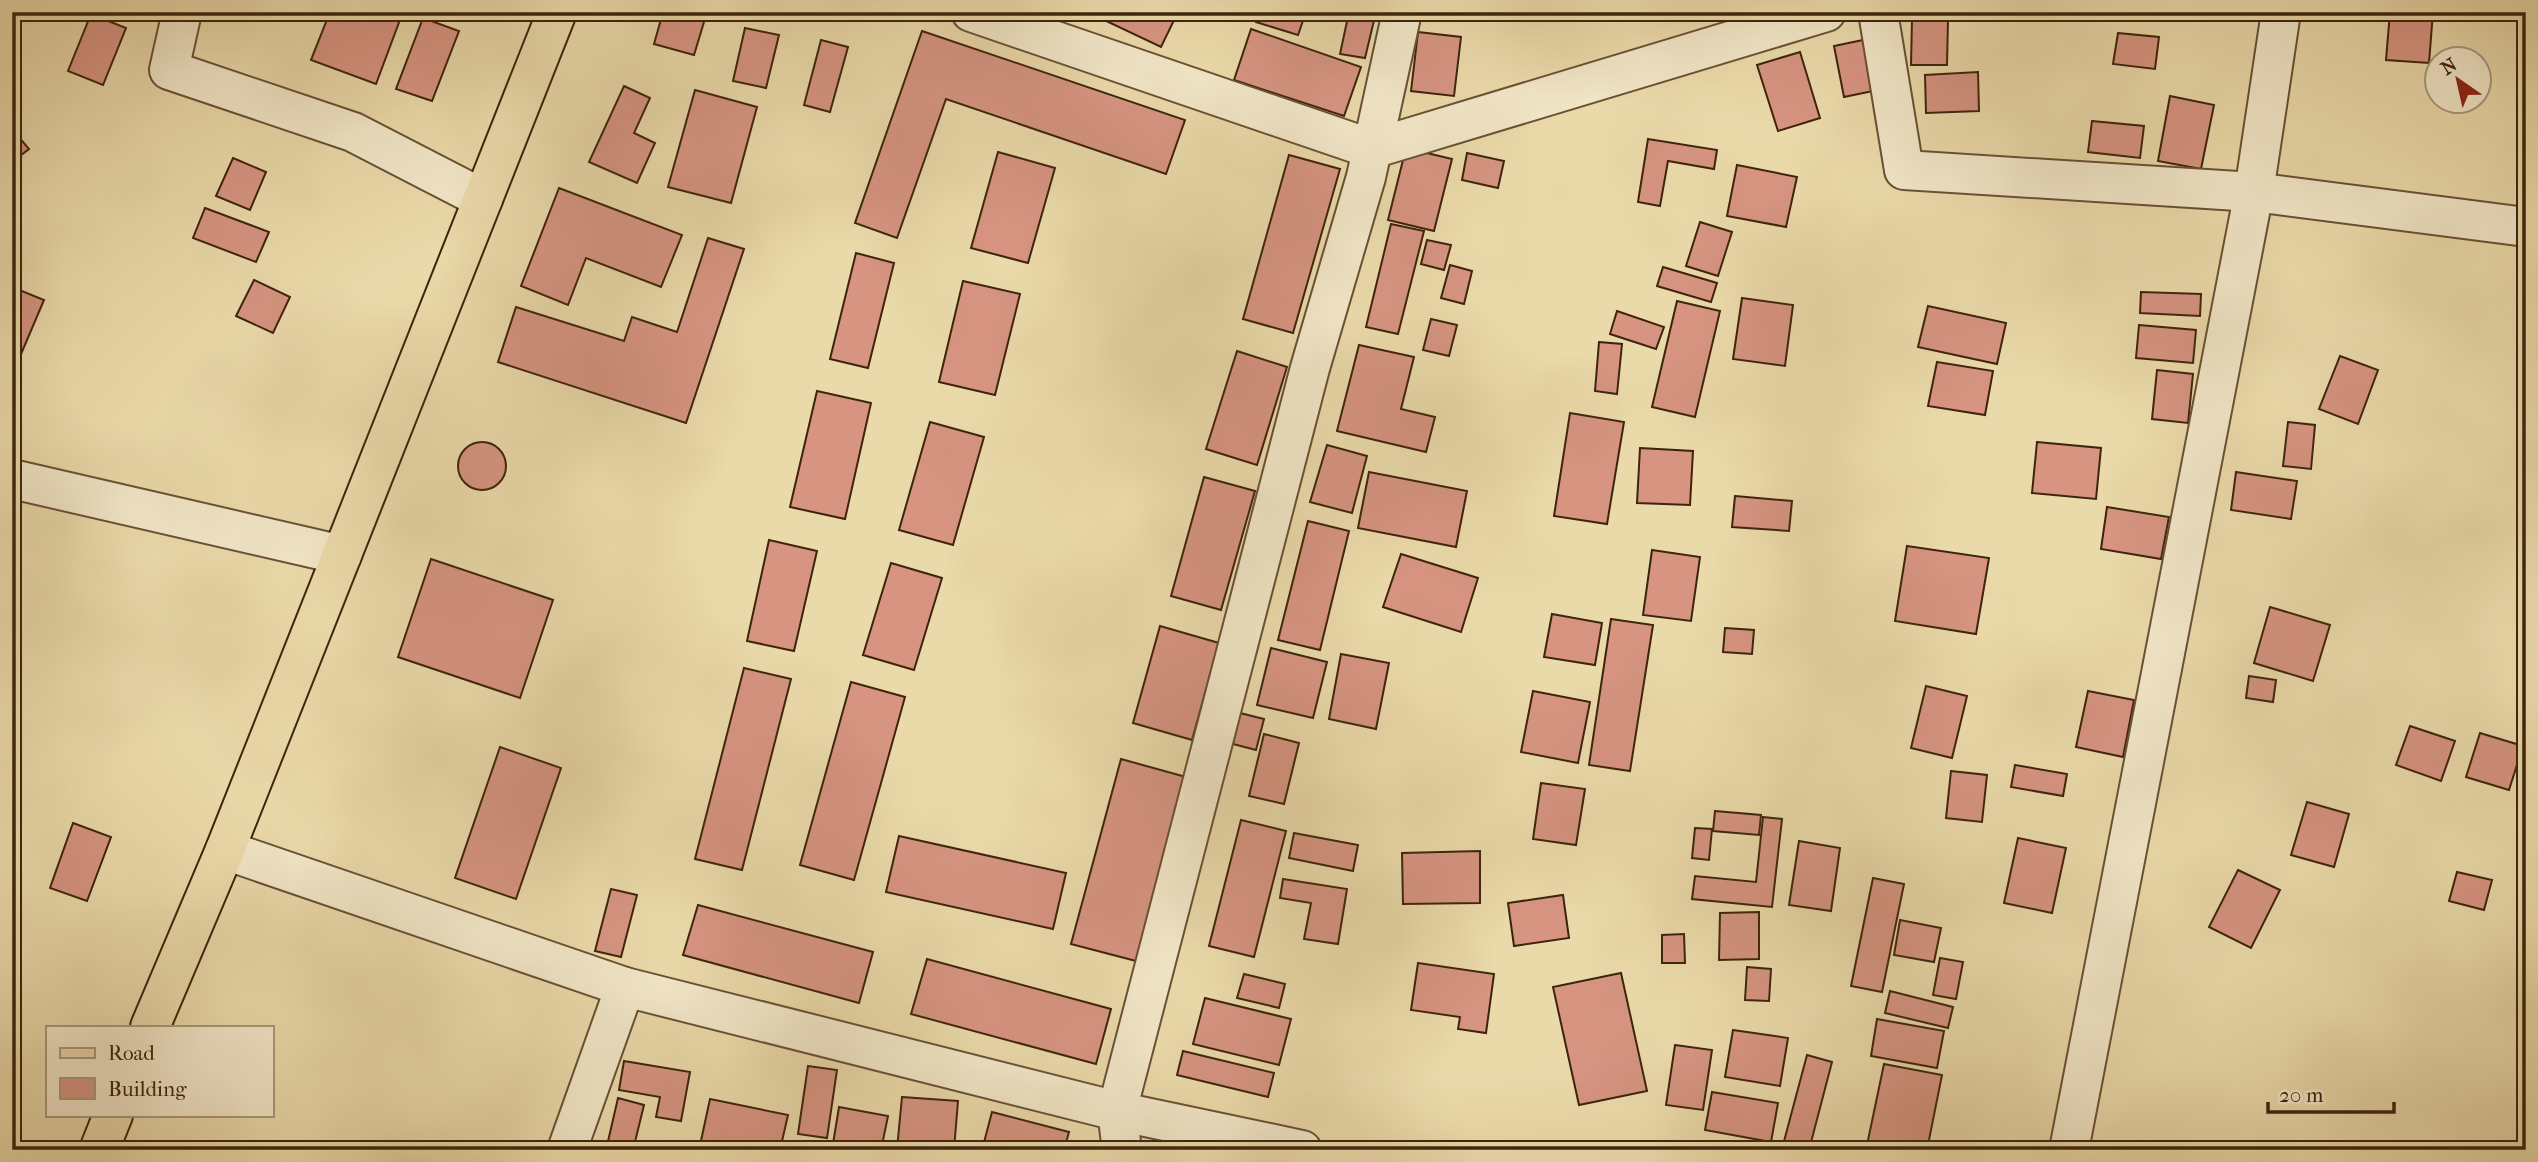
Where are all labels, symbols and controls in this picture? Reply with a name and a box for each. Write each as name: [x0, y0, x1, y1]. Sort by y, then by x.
north arrow: [2422, 46, 2492, 116]
text: N: [2437, 53, 2462, 80]
legend: [46, 1026, 273, 1116]
text: Road: [108, 1041, 155, 1065]
scale bar: [2268, 1071, 2394, 1115]
text: Building: [108, 1077, 187, 1101]
text: 20 m: [2279, 1083, 2324, 1107]

